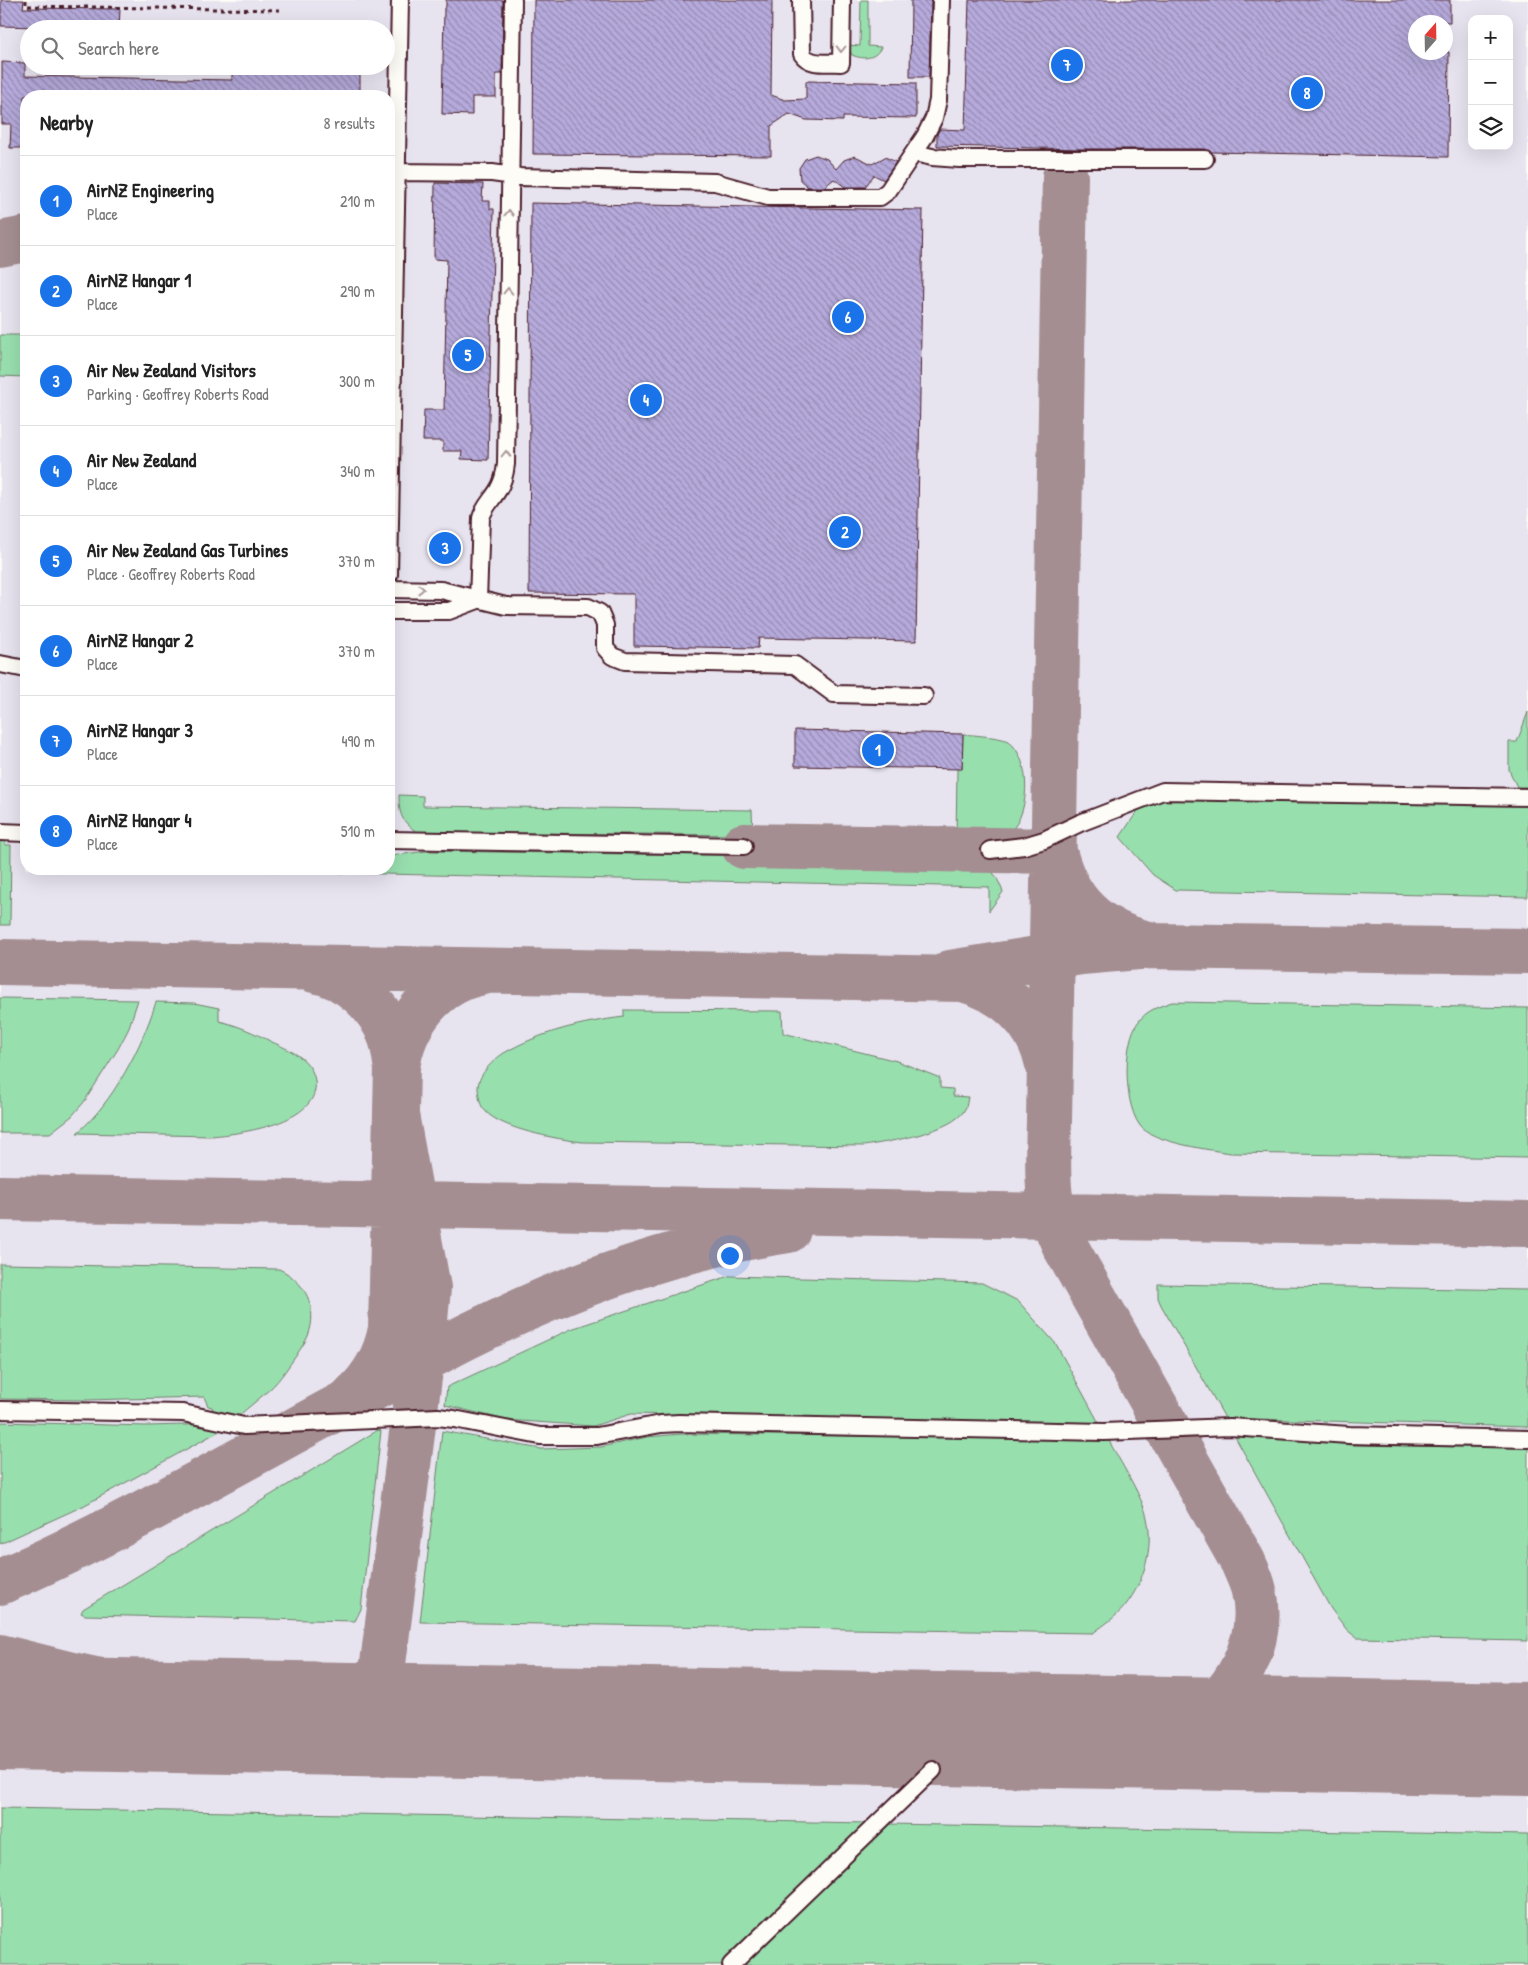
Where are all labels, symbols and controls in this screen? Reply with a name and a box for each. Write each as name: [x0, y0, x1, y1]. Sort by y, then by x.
north arrow: [1408, 15, 1453, 60]
map controls: [1468, 15, 1513, 150]
button: +: [1468, 15, 1513, 60]
search box: [20, 20, 395, 75]
icon: search: [38, 34, 66, 62]
text: Search here: [78, 35, 159, 61]
one-way arrow: [836, 45, 846, 53]
pin: 7: [1051, 46, 1083, 84]
button: −: [1468, 60, 1513, 105]
pin: 8: [1291, 74, 1323, 112]
button: layers: [1468, 105, 1513, 150]
text: Nearby: [40, 108, 93, 137]
text: 8 results: [323, 112, 375, 134]
text: AirNZ Engineering: [87, 177, 214, 203]
text: 1: [53, 190, 59, 212]
text: 210 m: [340, 190, 375, 212]
text: Place: [87, 203, 118, 225]
one-way arrow: [504, 209, 514, 217]
text: AirNZ Hangar 1: [87, 267, 191, 293]
text: 2: [52, 280, 60, 302]
text: 290 m: [340, 280, 375, 302]
one-way arrow: [503, 287, 513, 294]
text: Place: [87, 293, 118, 315]
pin: 6: [832, 298, 864, 336]
pin: 5: [452, 336, 484, 374]
text: Air New Zealand Visitors: [87, 357, 256, 383]
text: 3: [52, 370, 60, 392]
text: 300 m: [339, 370, 375, 392]
pin: 4: [630, 381, 662, 419]
text: Parking · Geoffrey Roberts Road: [87, 383, 269, 405]
text: Air New Zealand: [87, 447, 196, 473]
one-way arrow: [501, 449, 511, 457]
text: 4: [53, 460, 59, 482]
text: 340 m: [340, 460, 375, 482]
text: Place: [87, 473, 118, 495]
pin: 2: [829, 513, 861, 551]
pin: 3: [429, 529, 461, 567]
text: Air New Zealand Gas Turbines: [87, 537, 288, 563]
text: 5: [53, 550, 59, 572]
text: 370 m: [338, 550, 375, 572]
text: Place · Geoffrey Roberts Road: [87, 563, 255, 585]
one-way arrow: [417, 584, 425, 594]
text: AirNZ Hangar 2: [87, 627, 193, 653]
text: 6: [53, 640, 59, 662]
text: 370 m: [338, 640, 375, 662]
text: Place: [87, 653, 118, 675]
text: AirNZ Hangar 3: [87, 717, 193, 743]
text: 7: [52, 730, 60, 752]
text: 490 m: [341, 730, 375, 752]
pin: 1: [862, 731, 894, 769]
text: Place: [87, 743, 118, 765]
text: AirNZ Hangar 4: [87, 807, 192, 833]
text: 8: [53, 820, 59, 842]
text: 510 m: [341, 820, 375, 842]
text: Place: [87, 833, 118, 855]
your location: [717, 1243, 743, 1269]

